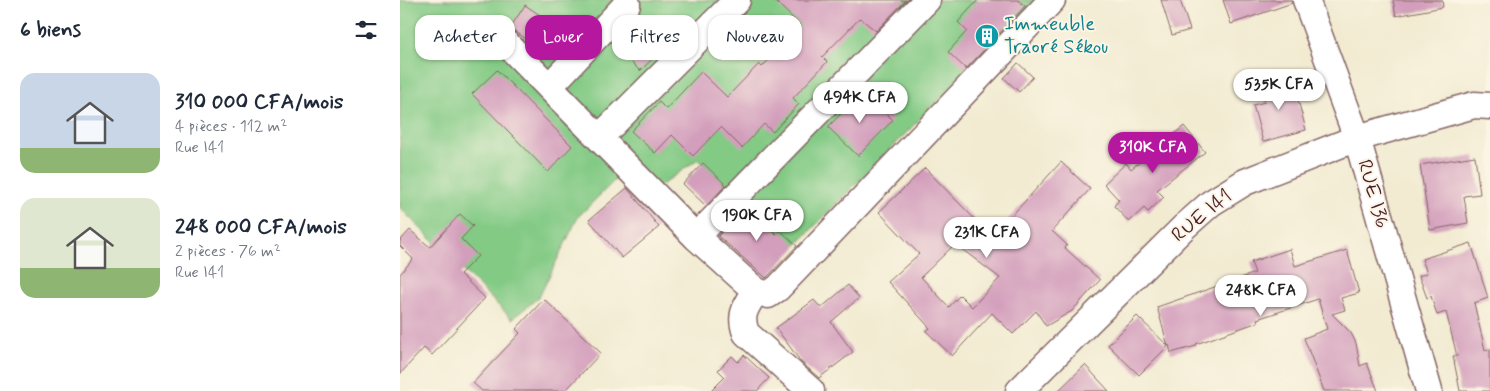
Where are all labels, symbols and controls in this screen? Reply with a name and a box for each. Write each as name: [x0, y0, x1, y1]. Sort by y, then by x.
place label: Immeuble Traoré Sékou: [1004, 11, 1108, 61]
chip: Acheter: [415, 15, 515, 60]
chip: Louer: [525, 15, 602, 60]
chip: Filtres: [612, 15, 698, 60]
chip: Nouveau: [708, 15, 802, 60]
text: 6 biens: [20, 16, 81, 44]
icon: filters: [352, 16, 380, 44]
building icon: Immeuble Traoré Sékou: [974, 23, 1000, 49]
pin: 535K CFA: [1227, 68, 1331, 111]
text: 535K CFA: [1244, 74, 1314, 95]
pin: 494K CFA: [808, 82, 912, 124]
text: 494K CFA: [824, 87, 896, 108]
text: 310 000 CFA/mois: [175, 88, 344, 116]
icon: home: [60, 93, 120, 153]
text: 4 pièces · 112 m²: [175, 116, 287, 137]
pin: 310K CFA: [1101, 132, 1205, 174]
text: Rue I41: [175, 137, 224, 158]
text: 310K CFA: [1119, 137, 1187, 158]
street label: RUE I36: [1350, 156, 1396, 232]
street label: RUE I41: [1166, 183, 1238, 249]
pin: 190K CFA: [705, 200, 809, 242]
text: 190K CFA: [722, 205, 792, 226]
text: 248 000 CFA/mois: [175, 213, 347, 241]
pin: 231K CFA: [935, 216, 1039, 259]
icon: home: [60, 218, 120, 278]
text: 231K CFA: [954, 222, 1020, 243]
text: 2 pièces · 76 m²: [175, 241, 281, 262]
text: Rue I41: [175, 262, 224, 283]
pin: 248K CFA: [1209, 274, 1313, 317]
text: 248K CFA: [1226, 280, 1296, 301]

